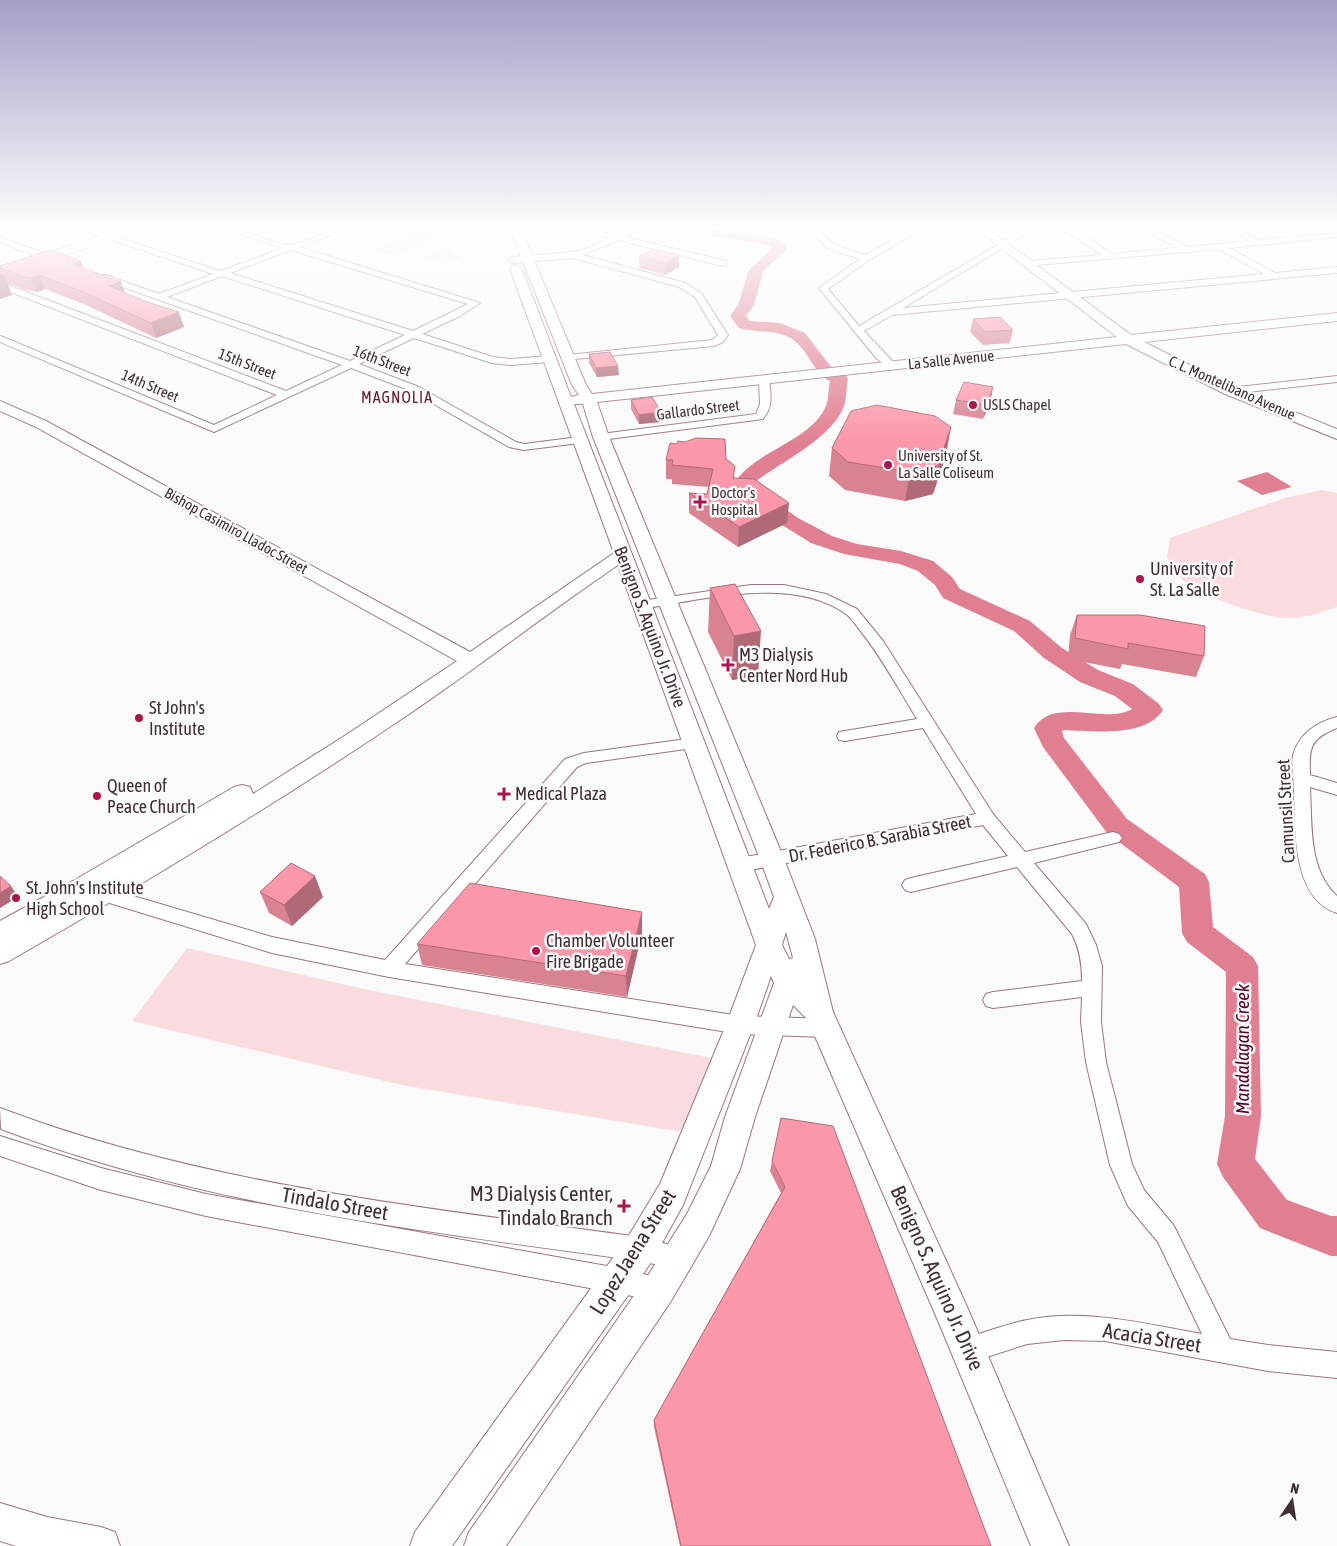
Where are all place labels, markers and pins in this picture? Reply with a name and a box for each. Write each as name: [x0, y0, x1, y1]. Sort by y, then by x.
place label: USLS Chapel: [983, 396, 1051, 413]
marker: USLS Chapel: [967, 399, 979, 411]
place label: University of St. La Salle Coliseum: [898, 447, 994, 481]
marker: University of St. La Salle Coliseum: [882, 459, 894, 471]
place label: Doctor's Hospital: [711, 484, 758, 518]
marker: Doctor's Hospital: [693, 495, 707, 509]
place label: University of St. La Salle: [1150, 558, 1233, 600]
marker: University of St. La Salle: [1134, 573, 1146, 585]
place label: M3 Dialysis Center Nord Hub: [739, 644, 848, 686]
marker: M3 Dialysis Center Nord Hub: [721, 658, 735, 672]
place label: St John's Institute: [149, 697, 205, 739]
marker: St John's Institute: [133, 712, 145, 724]
place label: Queen of Peace Church: [107, 775, 196, 817]
place label: Medical Plaza: [515, 783, 607, 804]
marker: Medical Plaza: [497, 787, 511, 801]
marker: Queen of Peace Church: [91, 790, 103, 802]
place label: St. John's Institute High School: [26, 877, 144, 919]
marker: St. John's Institute High School: [10, 892, 22, 904]
place label: Chamber Volunteer Fire Brigade: [546, 930, 675, 972]
marker: Chamber Volunteer Fire Brigade: [530, 945, 542, 957]
place label: M3 Dialysis Center, Tindalo Branch: [470, 1181, 613, 1229]
marker: M3 Dialysis Center, Tindalo Branch: [617, 1199, 631, 1213]

